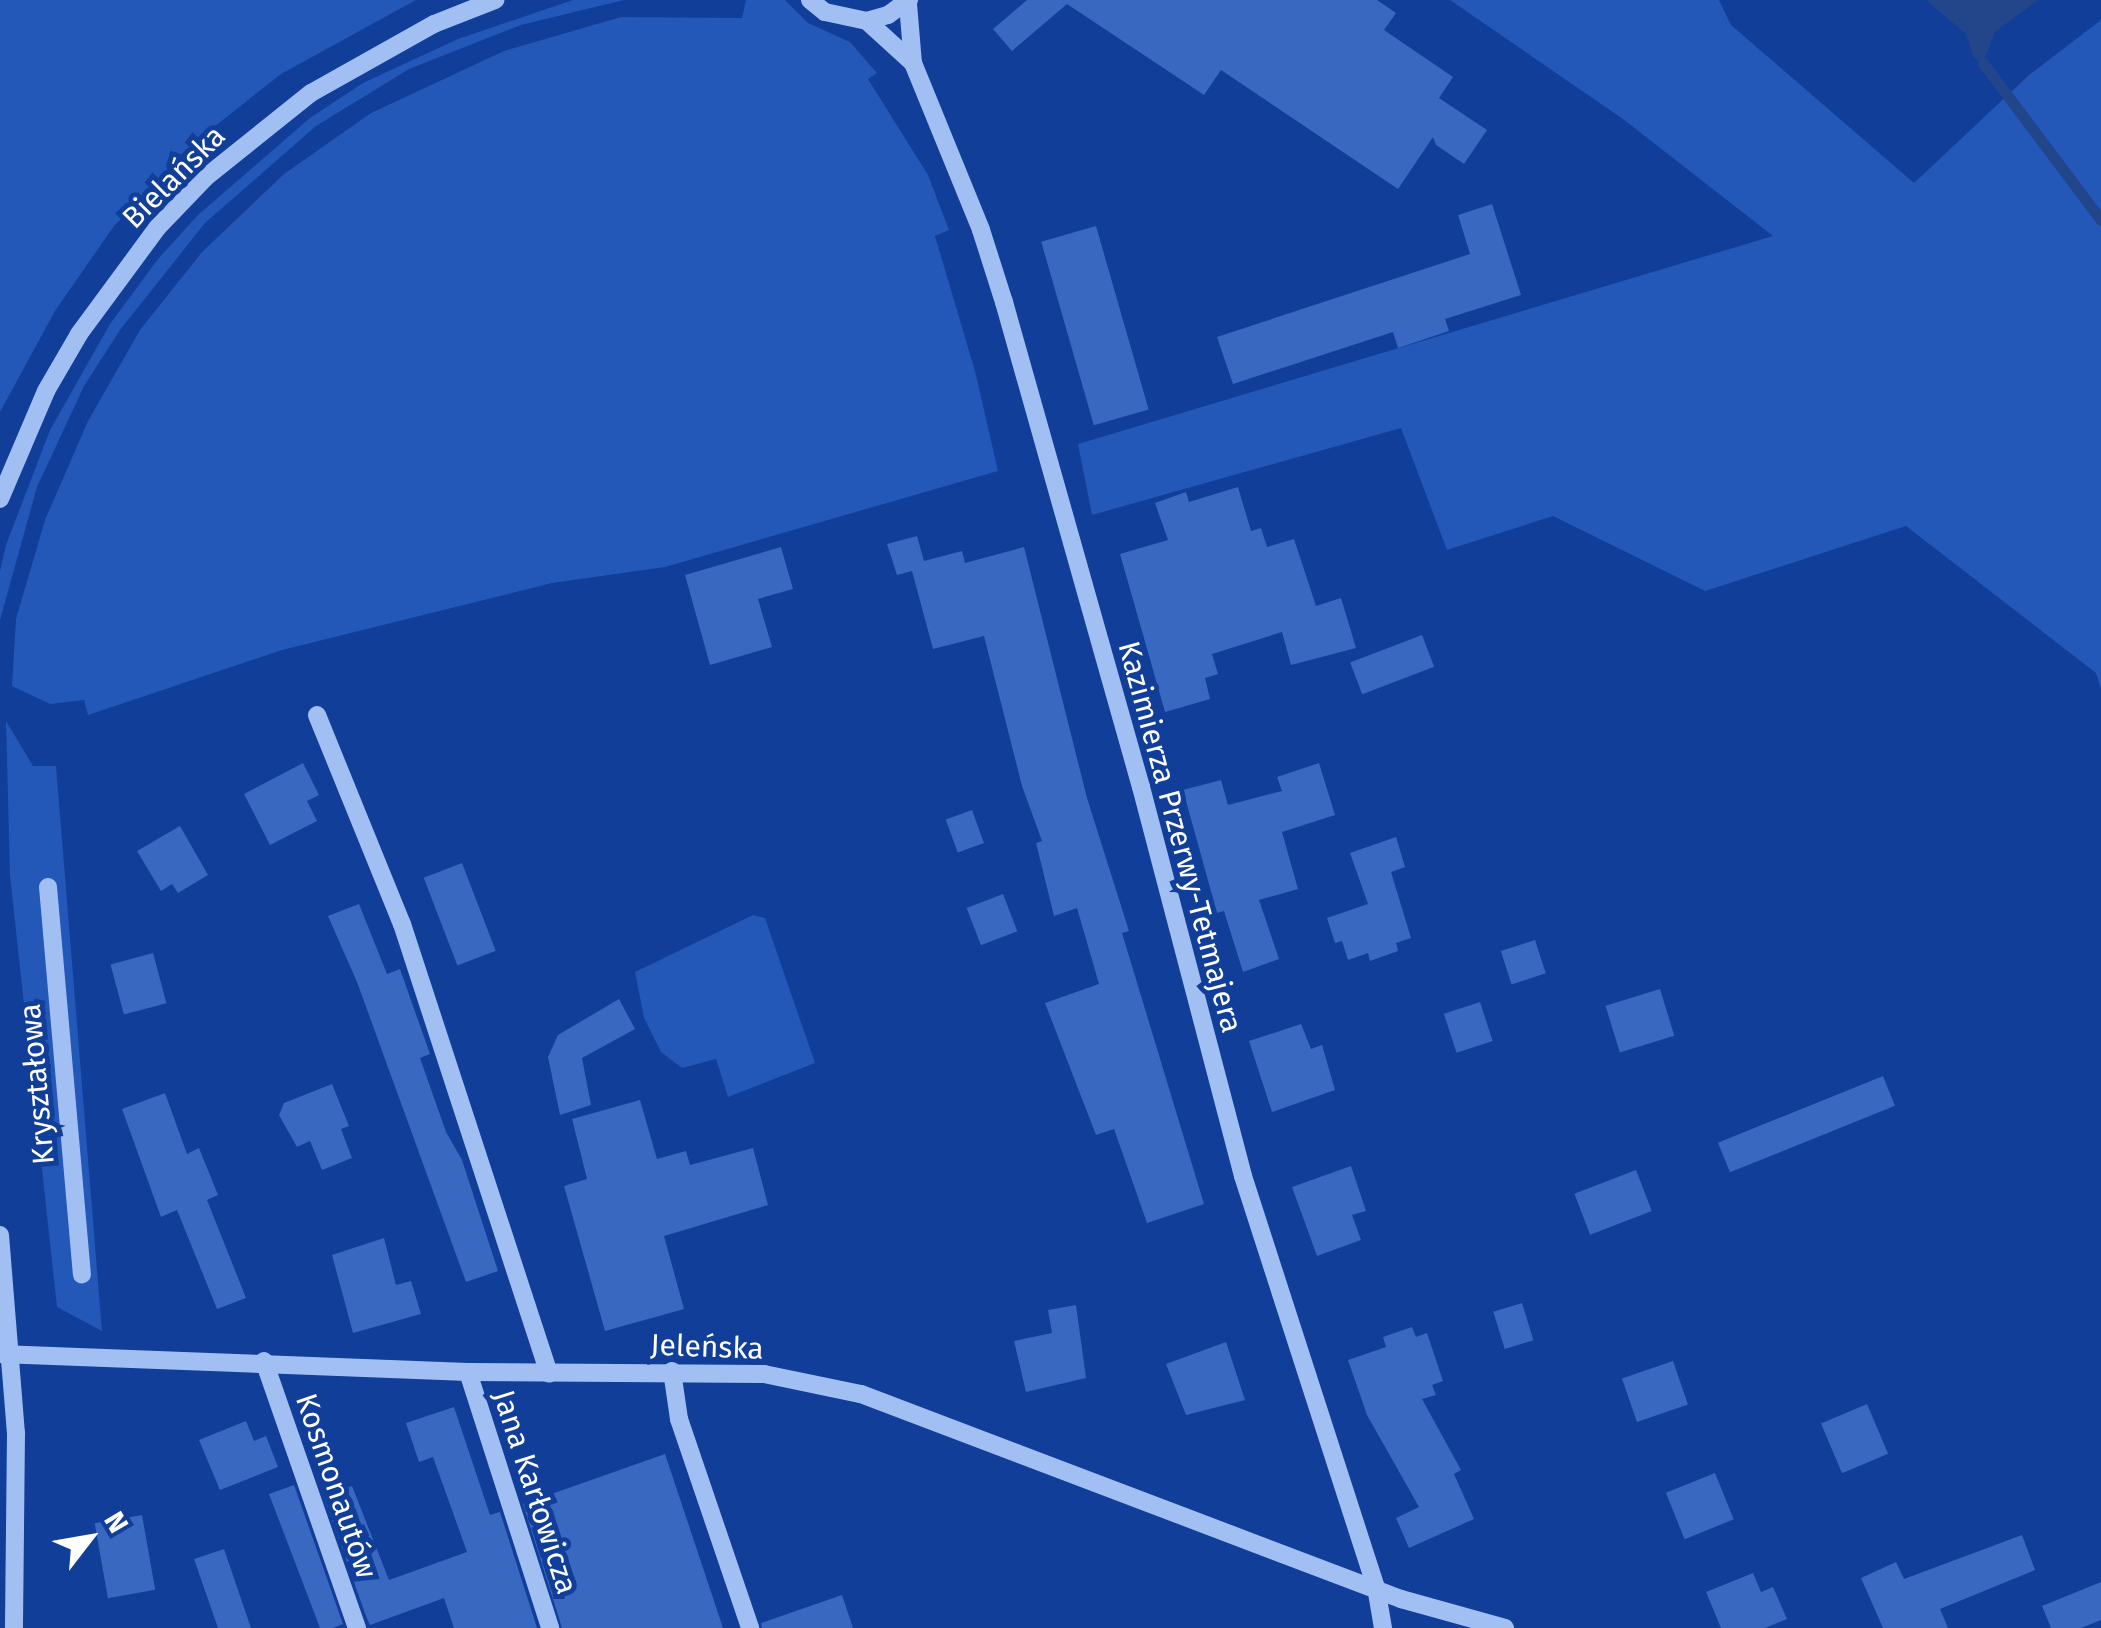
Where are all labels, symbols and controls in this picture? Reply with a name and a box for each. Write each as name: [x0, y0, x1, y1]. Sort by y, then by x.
street label: Bielańska: [115, 118, 233, 236]
street label: Kazimierza Przerwy-Tetmajera: [1110, 637, 1250, 1037]
street label: Kryształowa: [12, 1002, 62, 1166]
street label: Jeleńska: [650, 1327, 764, 1367]
street label: Jana Karłowicza: [485, 1385, 585, 1599]
street label: Kosmonautów: [288, 1389, 384, 1583]
north arrow: [40, 1488, 140, 1588]
text: N: [97, 1506, 135, 1539]

